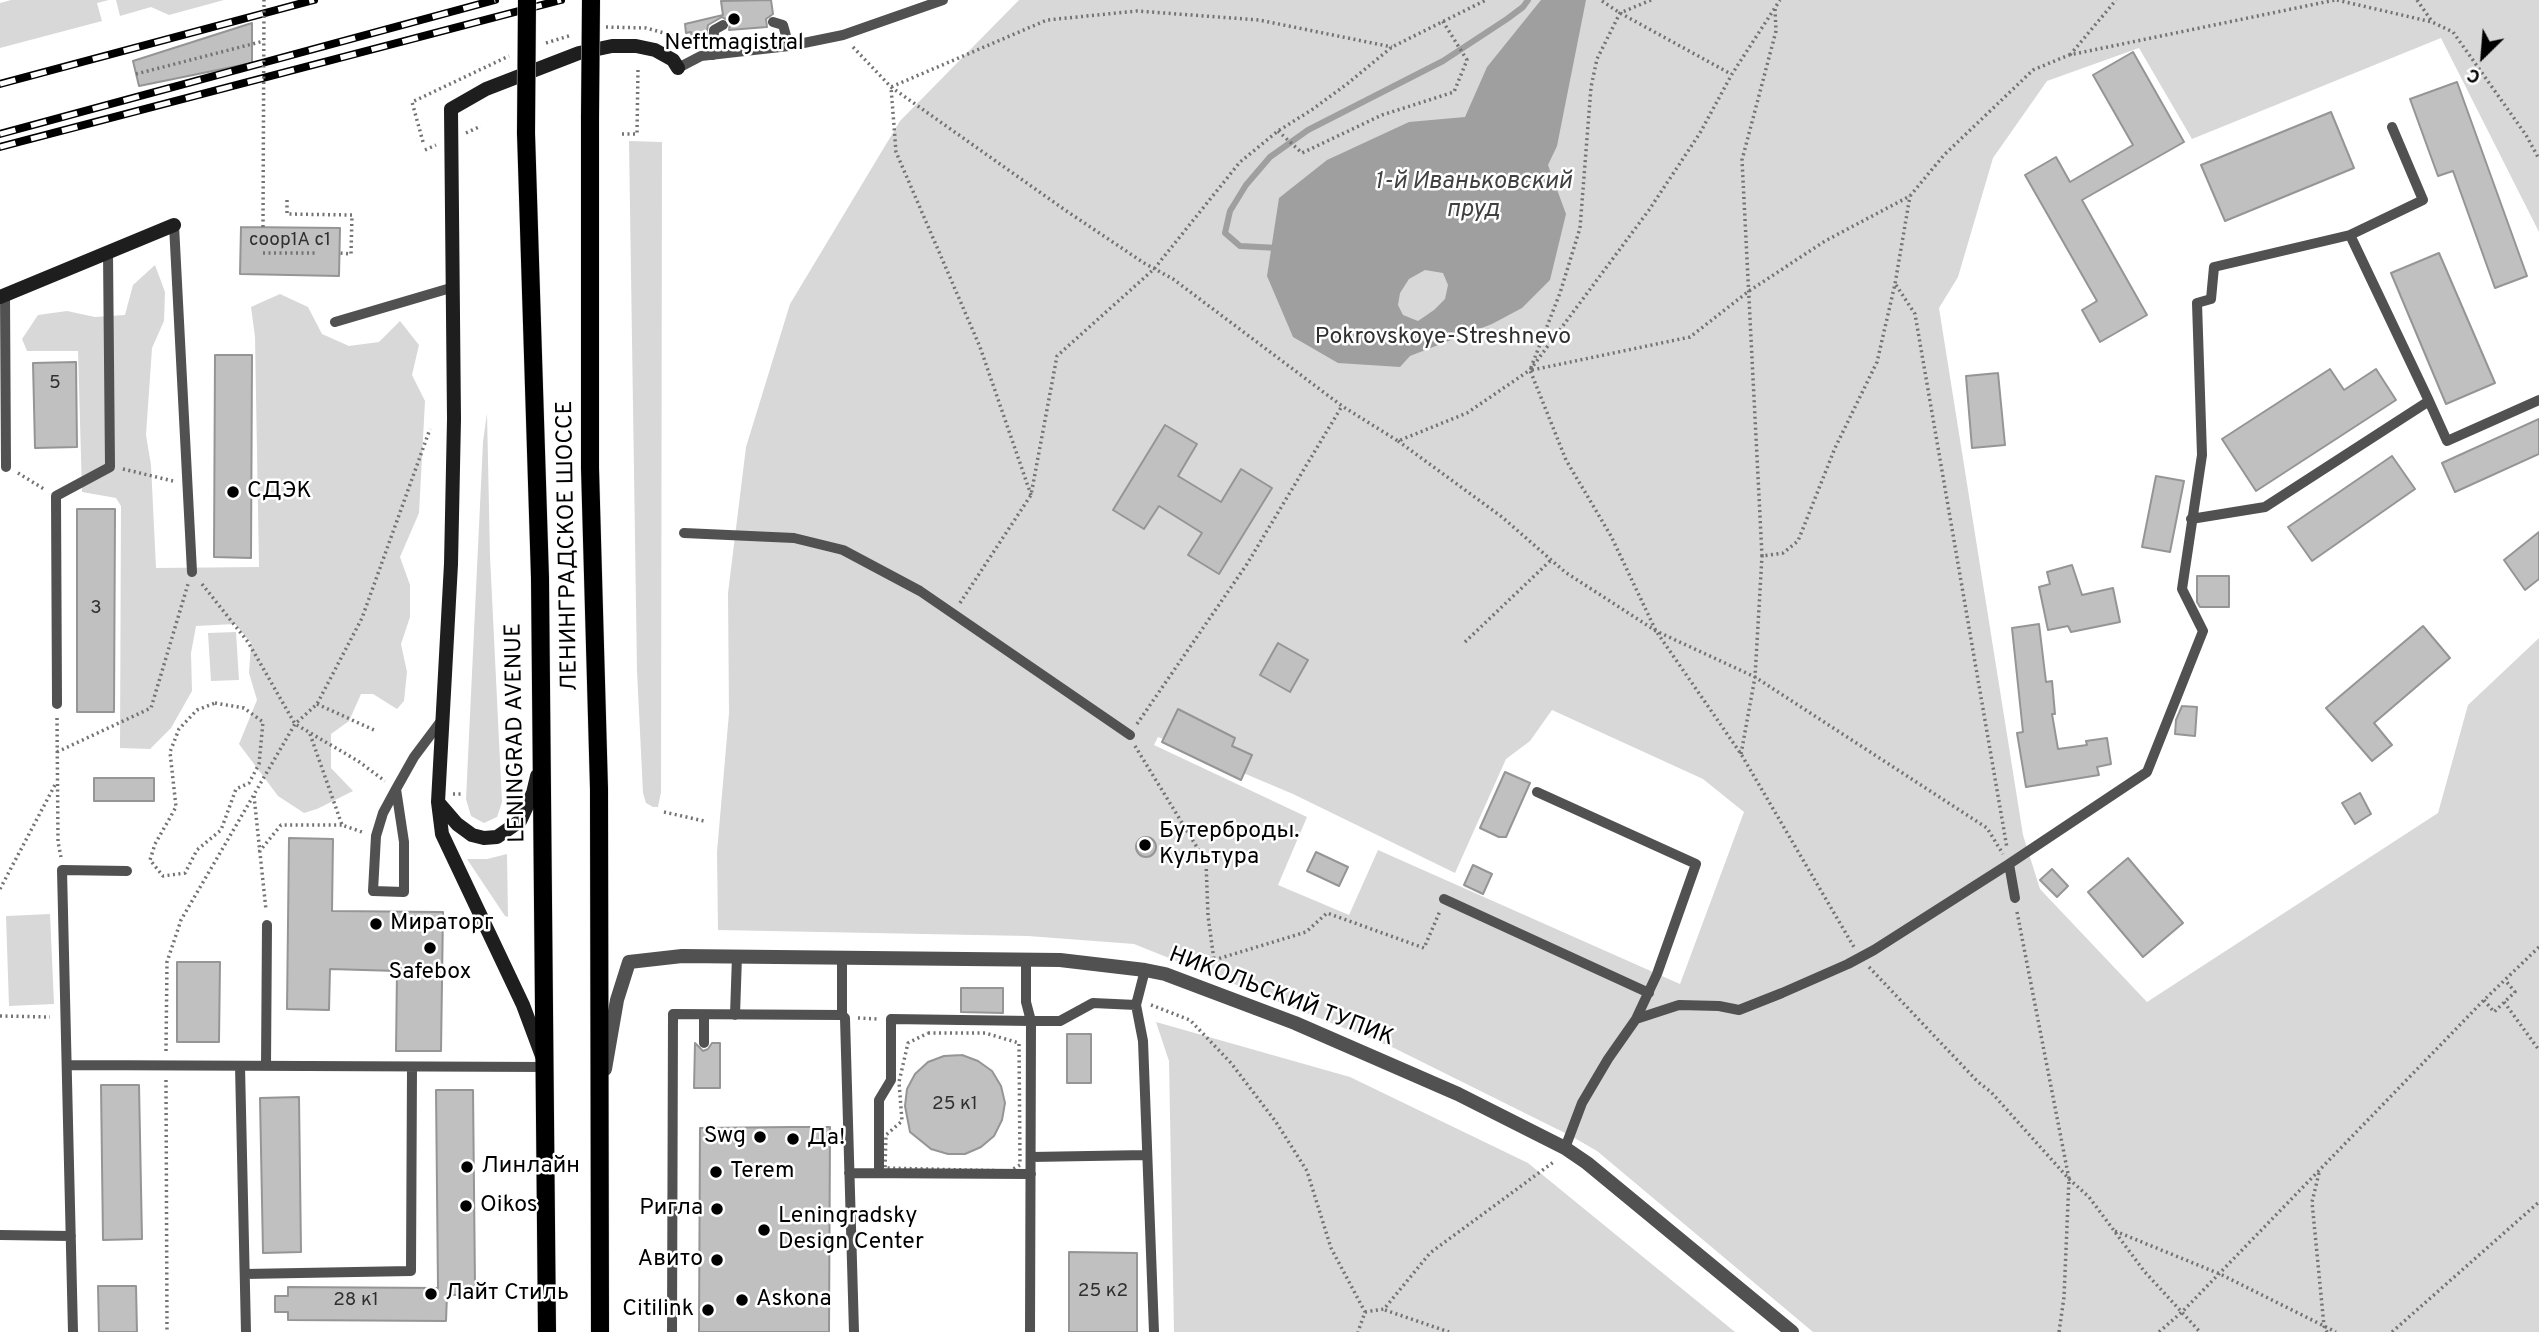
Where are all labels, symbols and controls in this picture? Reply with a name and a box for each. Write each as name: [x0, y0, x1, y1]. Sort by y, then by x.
marker: Neftmagistral: [726, 11, 742, 27]
north arrow: [2448, 21, 2518, 91]
place label: Neftmagistral: [664, 30, 804, 58]
text: С: [2464, 62, 2485, 88]
water label: 1-й Иваньковский пруд: [1374, 169, 1572, 225]
house number: соор1А с1: [249, 230, 331, 252]
park label: Pokrovskoye-Streshnevo: [1315, 324, 1571, 352]
house number: 5: [49, 373, 61, 395]
street label: ЛЕНИНГРАДСКОЕ ШОССЕ: [553, 400, 585, 692]
place label: СДЭК: [247, 478, 312, 506]
marker: СДЭК: [225, 484, 241, 500]
house number: 3: [90, 598, 102, 620]
street label: LENINGRAD AVENUE: [501, 623, 533, 843]
place label: Бутерброды. Культура: [1159, 818, 1299, 872]
marker: Бутерброды. Культура: [1137, 837, 1153, 853]
place label: Мираторг: [390, 910, 494, 938]
marker: Мираторг: [368, 916, 384, 932]
marker: Safebox: [422, 940, 438, 956]
street label: НИКОЛЬСКИЙ ТУПИК: [1165, 942, 1397, 1054]
place label: Safebox: [389, 959, 471, 987]
house number: 25 к1: [932, 1094, 978, 1116]
place label: Swg: [704, 1123, 746, 1151]
place label: Да!: [807, 1125, 845, 1153]
marker: Swg: [752, 1129, 768, 1145]
marker: Да!: [785, 1131, 801, 1147]
place label: Линлайн: [481, 1153, 580, 1181]
place label: Terem: [730, 1158, 794, 1186]
marker: Линлайн: [459, 1159, 475, 1175]
marker: Terem: [708, 1164, 724, 1180]
place label: Oikos: [480, 1192, 538, 1220]
place label: Ригла: [639, 1195, 703, 1223]
marker: Oikos: [458, 1198, 474, 1214]
marker: Ригла: [709, 1201, 725, 1217]
place label: Leningradsky Design Center: [778, 1203, 924, 1257]
marker: Leningradsky Design Center: [756, 1222, 772, 1238]
place label: Авито: [638, 1246, 703, 1274]
marker: Авито: [709, 1252, 725, 1268]
place label: Лайт Стиль: [445, 1280, 569, 1308]
house number: 25 к2: [1078, 1281, 1128, 1303]
marker: Лайт Стиль: [423, 1286, 439, 1302]
place label: Askona: [756, 1286, 832, 1314]
house number: 28 к1: [333, 1290, 379, 1312]
marker: Askona: [734, 1292, 750, 1308]
place label: Citilink: [622, 1296, 694, 1324]
marker: Citilink: [700, 1302, 716, 1318]

